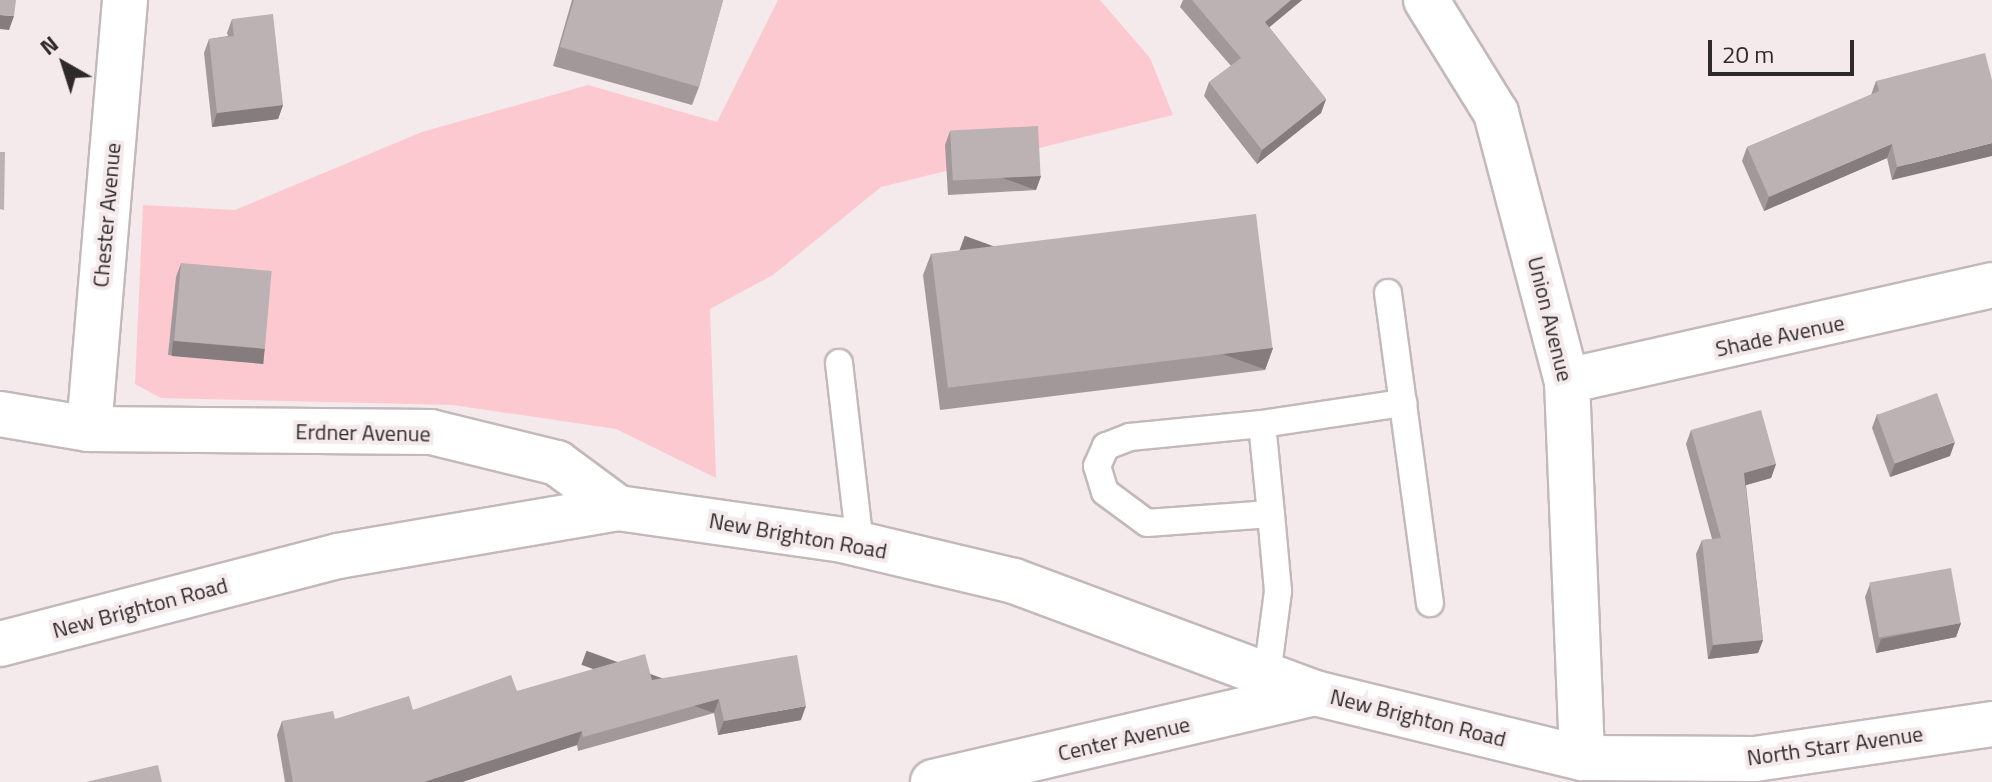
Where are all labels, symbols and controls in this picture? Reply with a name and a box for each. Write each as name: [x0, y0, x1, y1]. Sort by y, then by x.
north arrow: [24, 24, 104, 104]
scale bar: [1712, 24, 1858, 74]
text: N: [32, 27, 66, 63]
text: 20 m: [1722, 36, 1774, 72]
street label: Chester Avenue: [88, 142, 126, 288]
street label: Union Avenue: [1522, 254, 1578, 384]
street label: Shade Avenue: [1713, 309, 1847, 363]
street label: Erdner Avenue: [295, 419, 431, 447]
street label: New Brighton Road: [707, 507, 889, 565]
street label: New Brighton Road: [50, 572, 230, 644]
street label: New Brighton Road: [1327, 683, 1509, 753]
street label: Center Avenue: [1055, 711, 1193, 767]
street label: North Starr Avenue: [1745, 721, 1925, 771]

